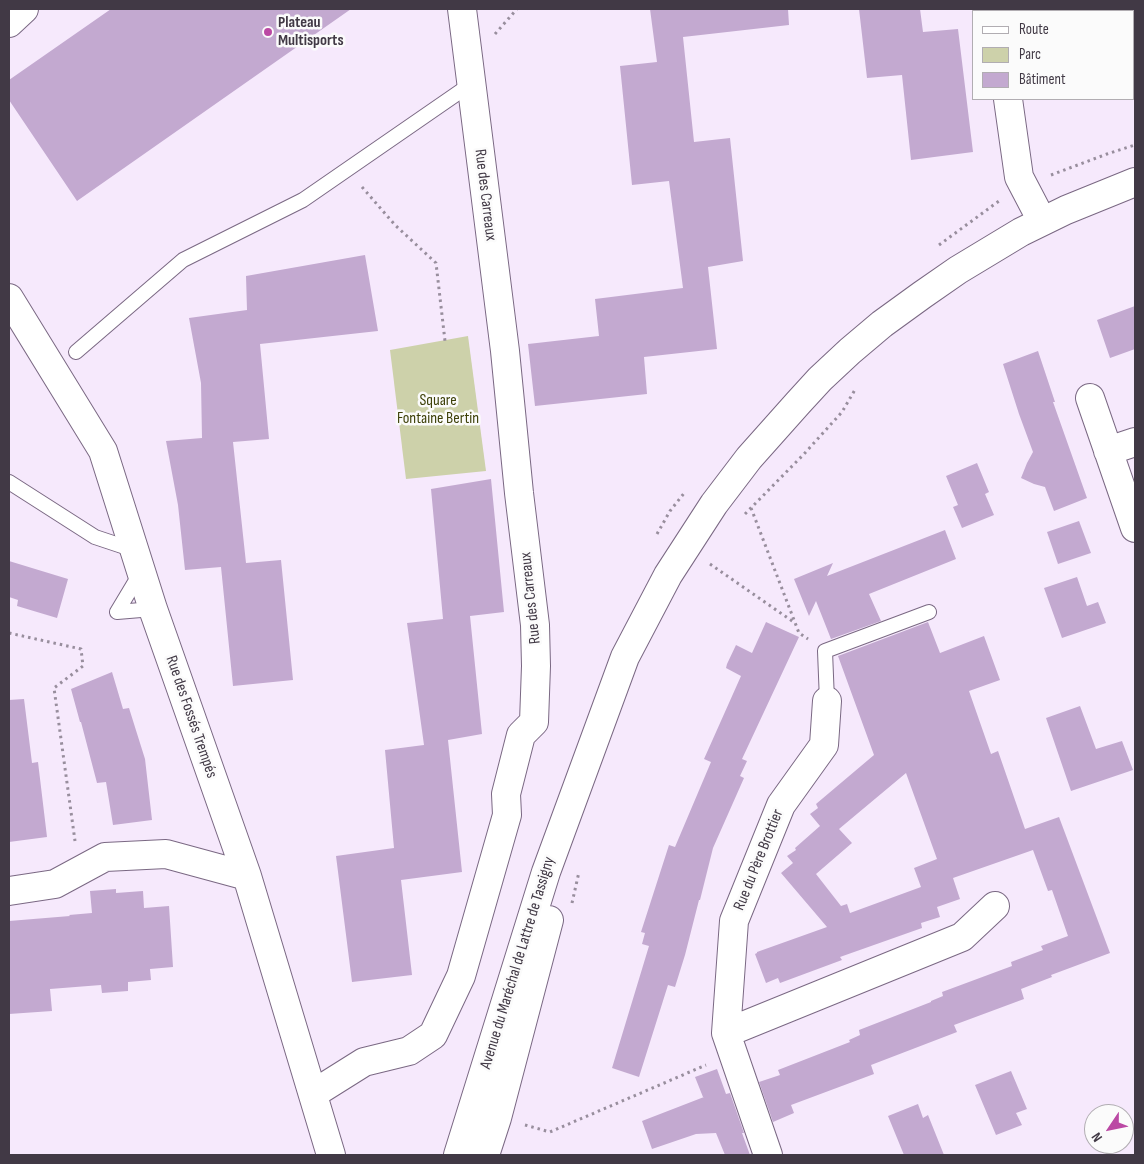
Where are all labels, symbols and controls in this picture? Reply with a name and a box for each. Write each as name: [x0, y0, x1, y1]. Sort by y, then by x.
legend: [972, 10, 1134, 100]
place label: Plateau Multisports: [278, 13, 344, 51]
text: Route: [1019, 20, 1049, 39]
marker: Plateau Multisports: [262, 26, 274, 38]
text: Parc: [1019, 45, 1041, 64]
text: Bâtiment: [1019, 70, 1066, 89]
street label: Rue des Carreaux: [470, 148, 500, 242]
park label: Square Fontaine Bertin: [397, 391, 479, 429]
street label: Rue des Carreaux: [517, 551, 545, 645]
street label: Rue des Fossés Trempés: [161, 653, 221, 781]
street label: Rue du Père Brottier: [730, 807, 788, 913]
street label: Avenue du Maréchal de Lattre de Tassigny: [477, 855, 559, 1071]
north arrow: [1084, 1104, 1134, 1154]
text: N: [1088, 1129, 1106, 1145]

